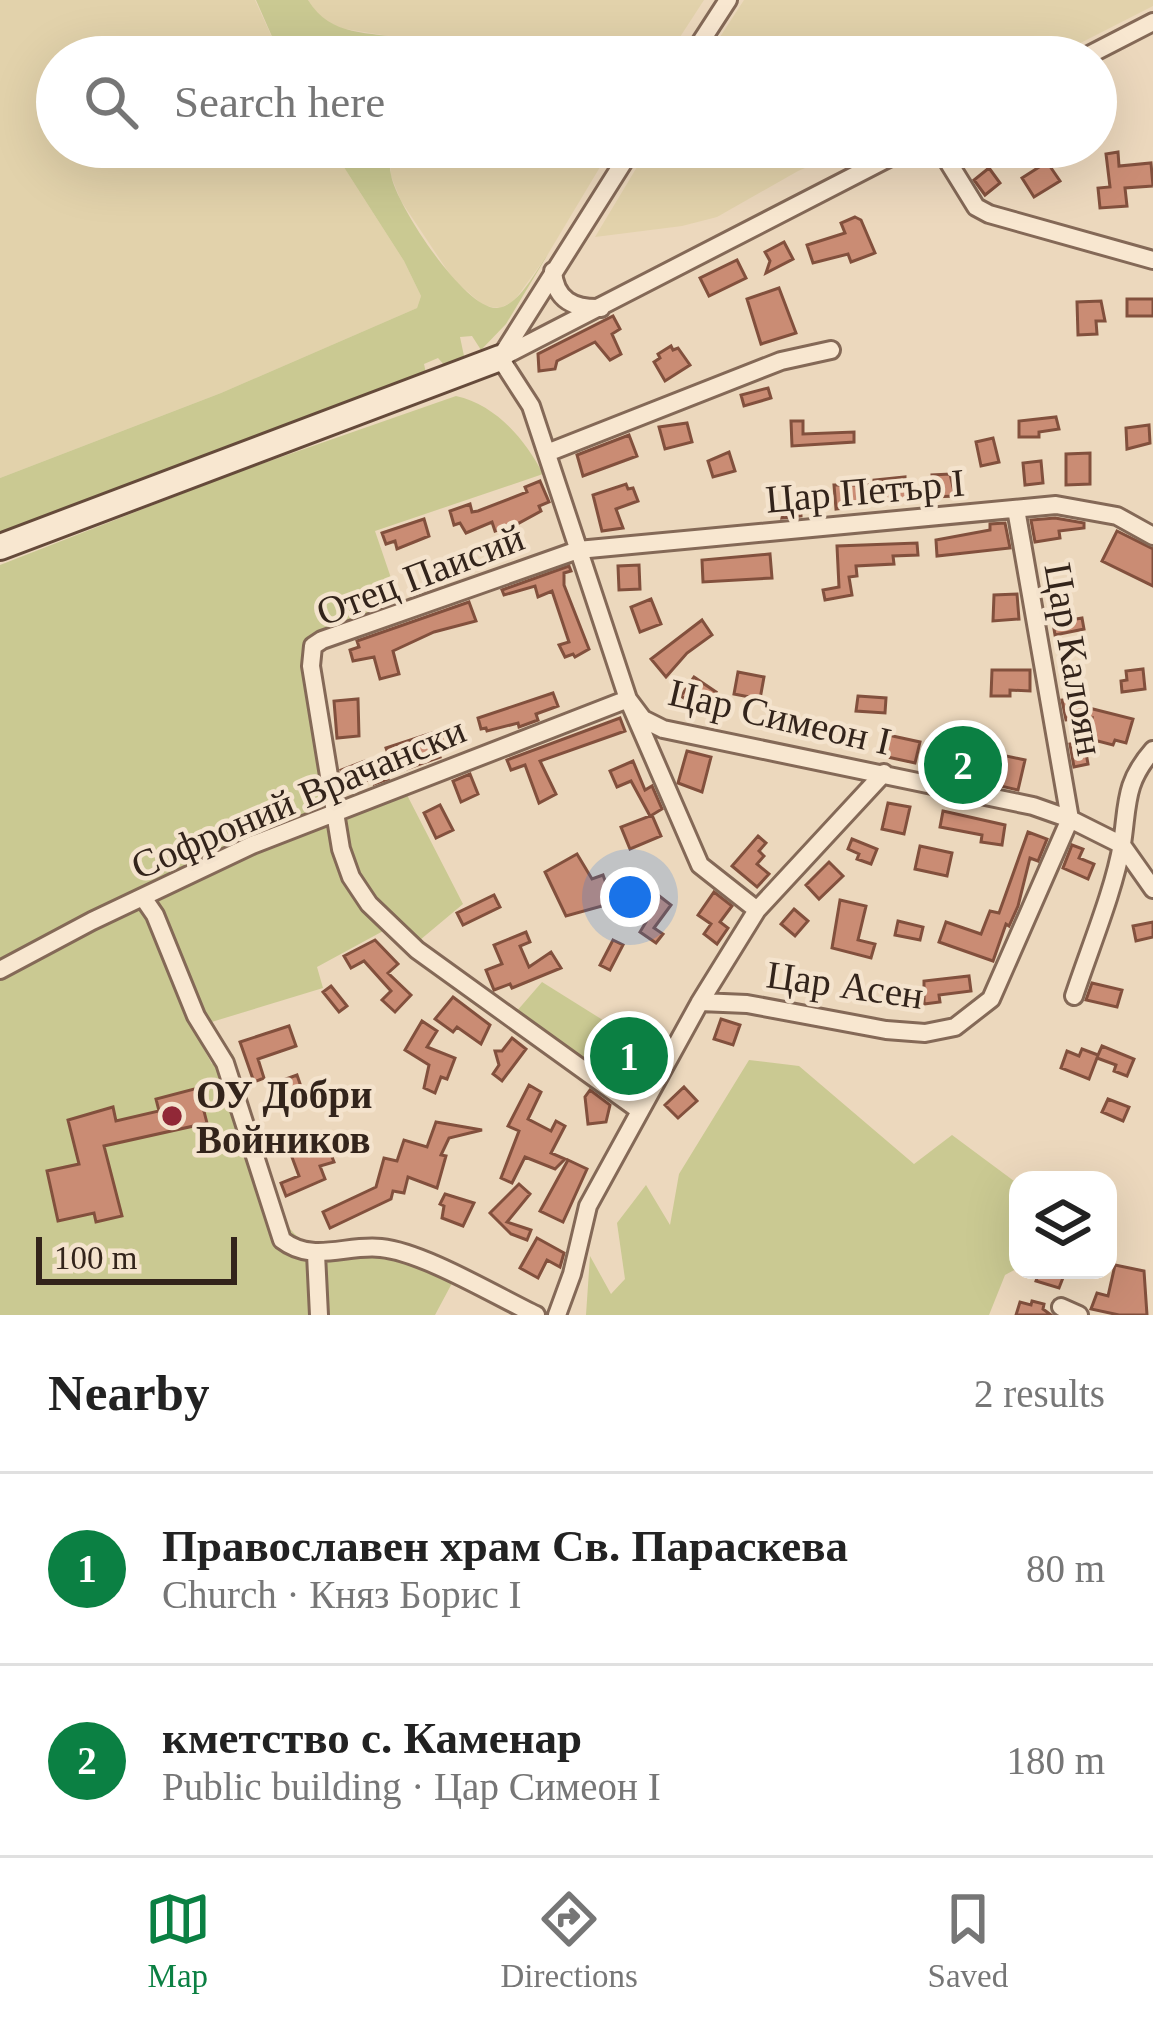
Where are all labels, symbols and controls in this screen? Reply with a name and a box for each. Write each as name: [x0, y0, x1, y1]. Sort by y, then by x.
search box: [36, 36, 1117, 168]
icon: search: [78, 69, 144, 135]
text: Search here: [174, 77, 385, 127]
street label: Цар Петър I: [764, 460, 966, 522]
street label: Отец Паисий: [310, 515, 530, 634]
street label: Цар Калоян: [1035, 559, 1113, 759]
street label: Цар Симеон I: [664, 670, 895, 764]
street label: Софроний Врачански: [125, 708, 472, 888]
pin: 2: [924, 720, 1002, 810]
your location: [600, 867, 660, 927]
street label: Цар Асен: [764, 952, 926, 1018]
pin: 1: [590, 1011, 668, 1101]
place label: ОУ Добри Войников: [196, 1073, 373, 1161]
marker: ОУ Добри Войников: [159, 1103, 185, 1129]
map controls: [1009, 1171, 1117, 1279]
button: layers: [1009, 1171, 1117, 1279]
scale bar: [36, 1231, 237, 1284]
text: 100 m: [54, 1240, 137, 1276]
text: Nearby: [48, 1365, 209, 1421]
text: 2 results: [974, 1372, 1105, 1415]
text: Православен храм Св. Параскева: [162, 1521, 848, 1571]
text: 1: [77, 1547, 97, 1590]
text: 80 m: [1026, 1547, 1105, 1590]
text: Church · Княз Борис I: [162, 1573, 522, 1616]
text: кметство с. Каменар: [162, 1713, 582, 1763]
text: 2: [77, 1739, 97, 1782]
text: 180 m: [1006, 1739, 1105, 1782]
text: Public building · Цар Симеон I: [162, 1765, 661, 1808]
tab: Map: [145, 1886, 211, 1995]
tab: Directions: [500, 1886, 638, 1995]
tab: Saved: [928, 1886, 1008, 1995]

